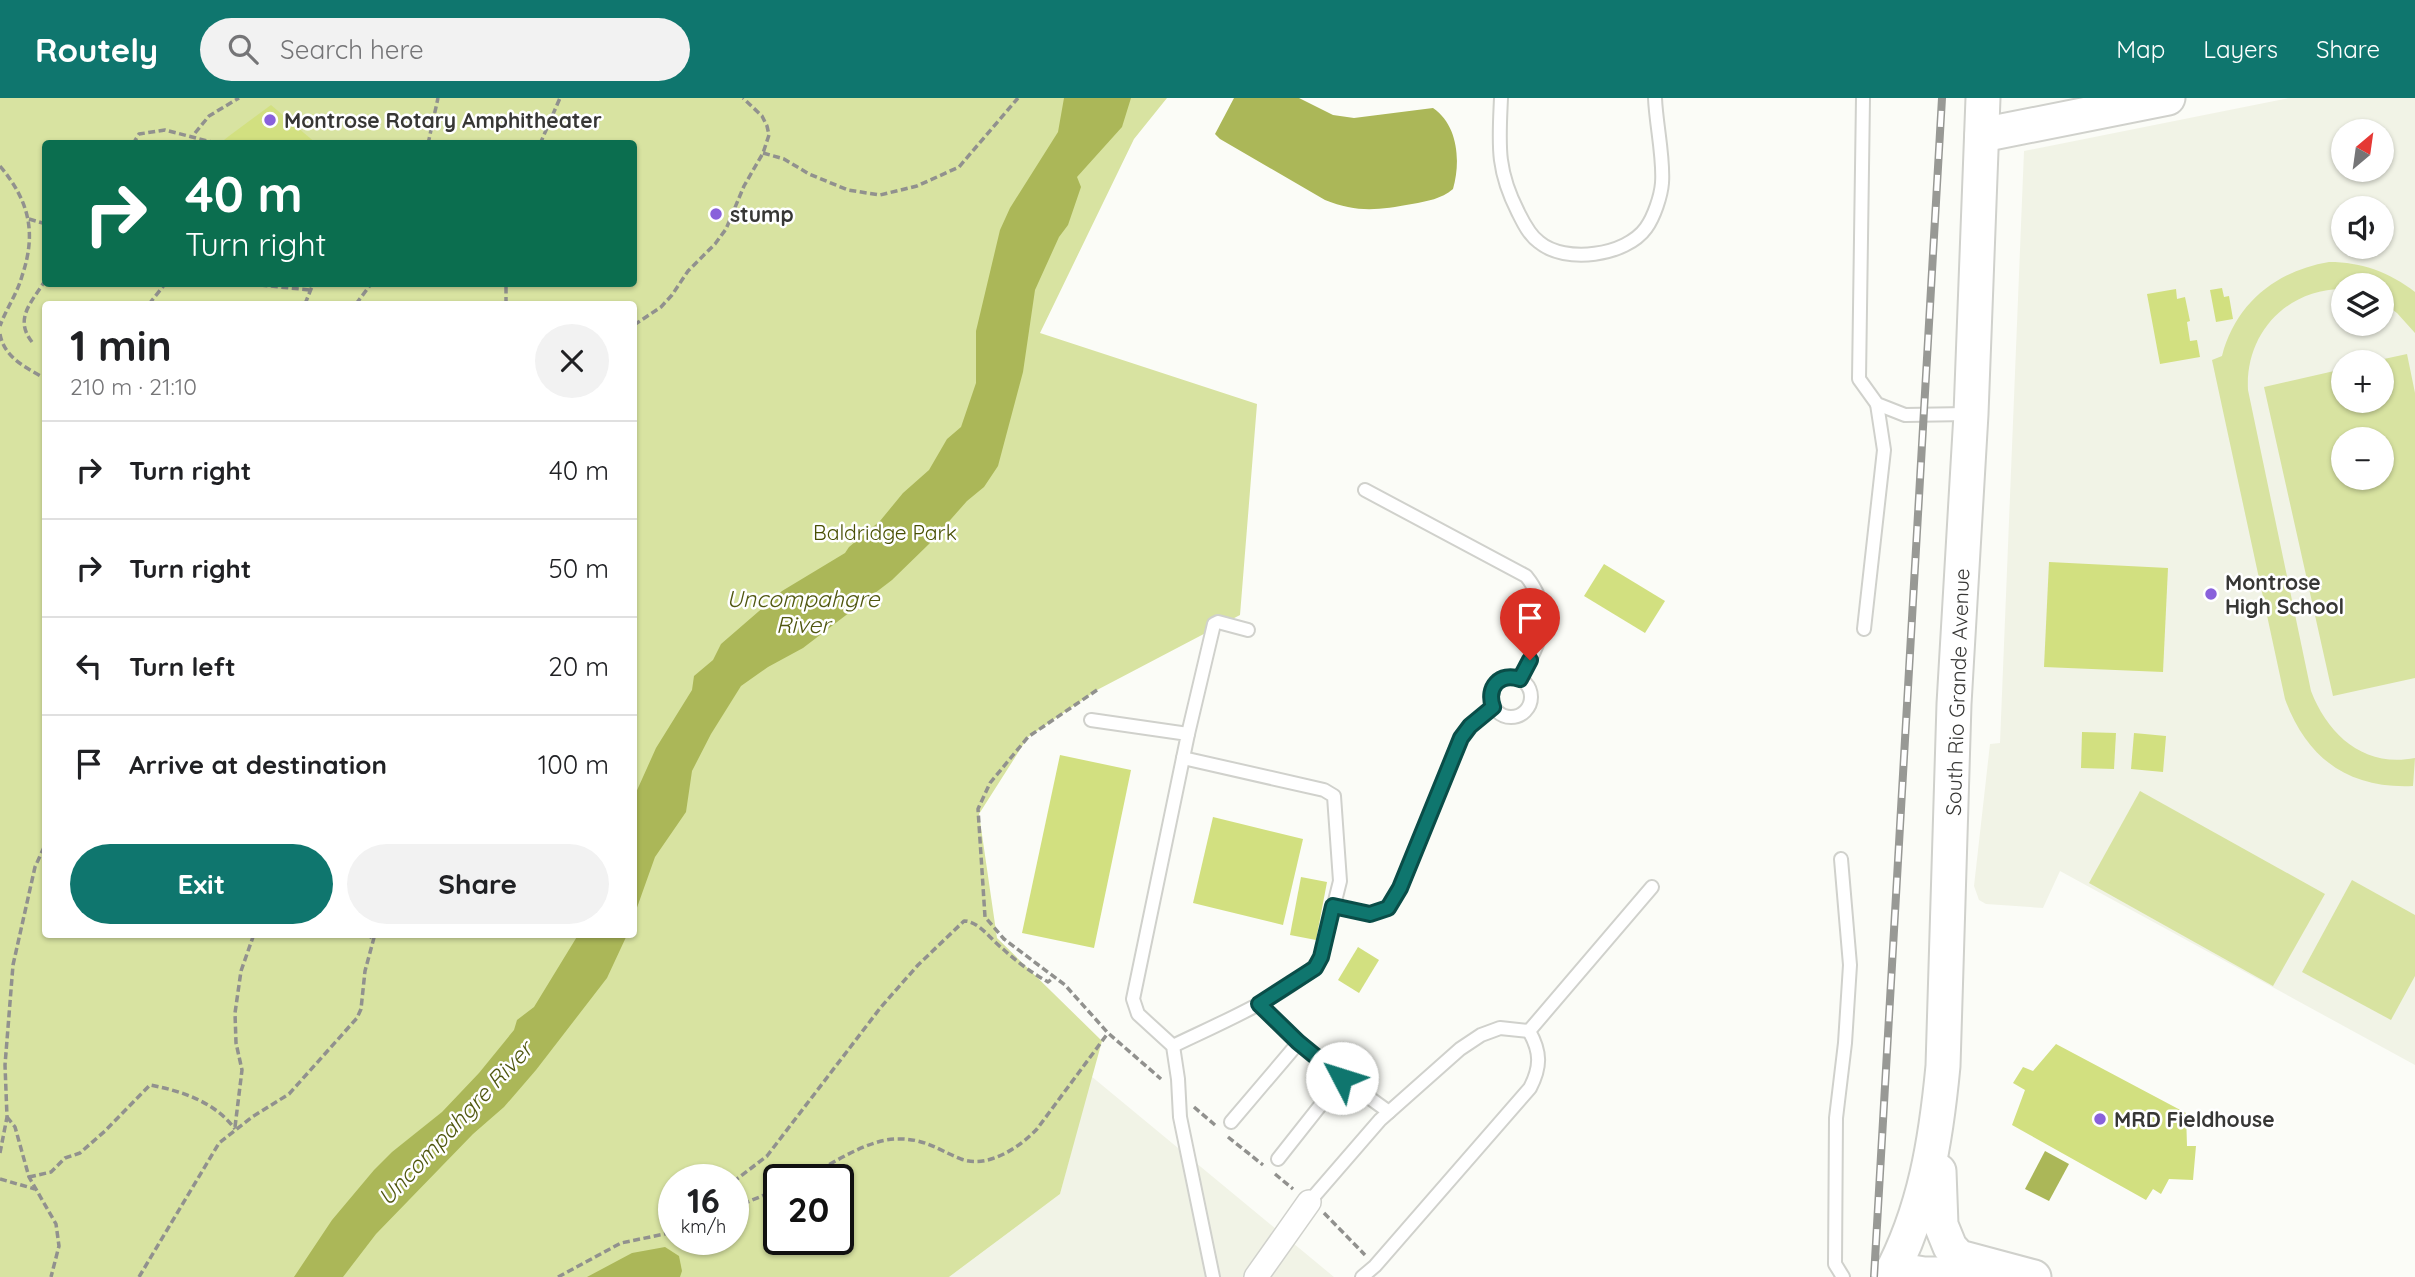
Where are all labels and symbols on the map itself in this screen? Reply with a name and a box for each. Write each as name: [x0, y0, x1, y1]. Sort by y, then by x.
place label: Montrose Rotary Amphitheater: [284, 107, 602, 133]
marker: Montrose Rotary Amphitheater: [262, 112, 278, 128]
north arrow: [2331, 119, 2394, 182]
place label: stump: [730, 201, 794, 227]
marker: stump: [708, 206, 724, 222]
park label: Baldridge Park: [813, 519, 957, 545]
street label: South Rio Grande Avenue: [1940, 568, 1974, 816]
place label: Montrose High School: [2225, 569, 2344, 619]
water label: Uncompahgre River: [726, 584, 881, 639]
marker: Montrose High School: [2203, 586, 2219, 602]
pin: [1500, 588, 1560, 660]
water label: Uncompahgre River: [372, 1033, 541, 1211]
position arrow: [1305, 1041, 1379, 1115]
place label: MRD Fieldhouse: [2114, 1106, 2275, 1132]
marker: MRD Fieldhouse: [2092, 1111, 2108, 1127]
speed limit sign: 20: [763, 1164, 854, 1255]

